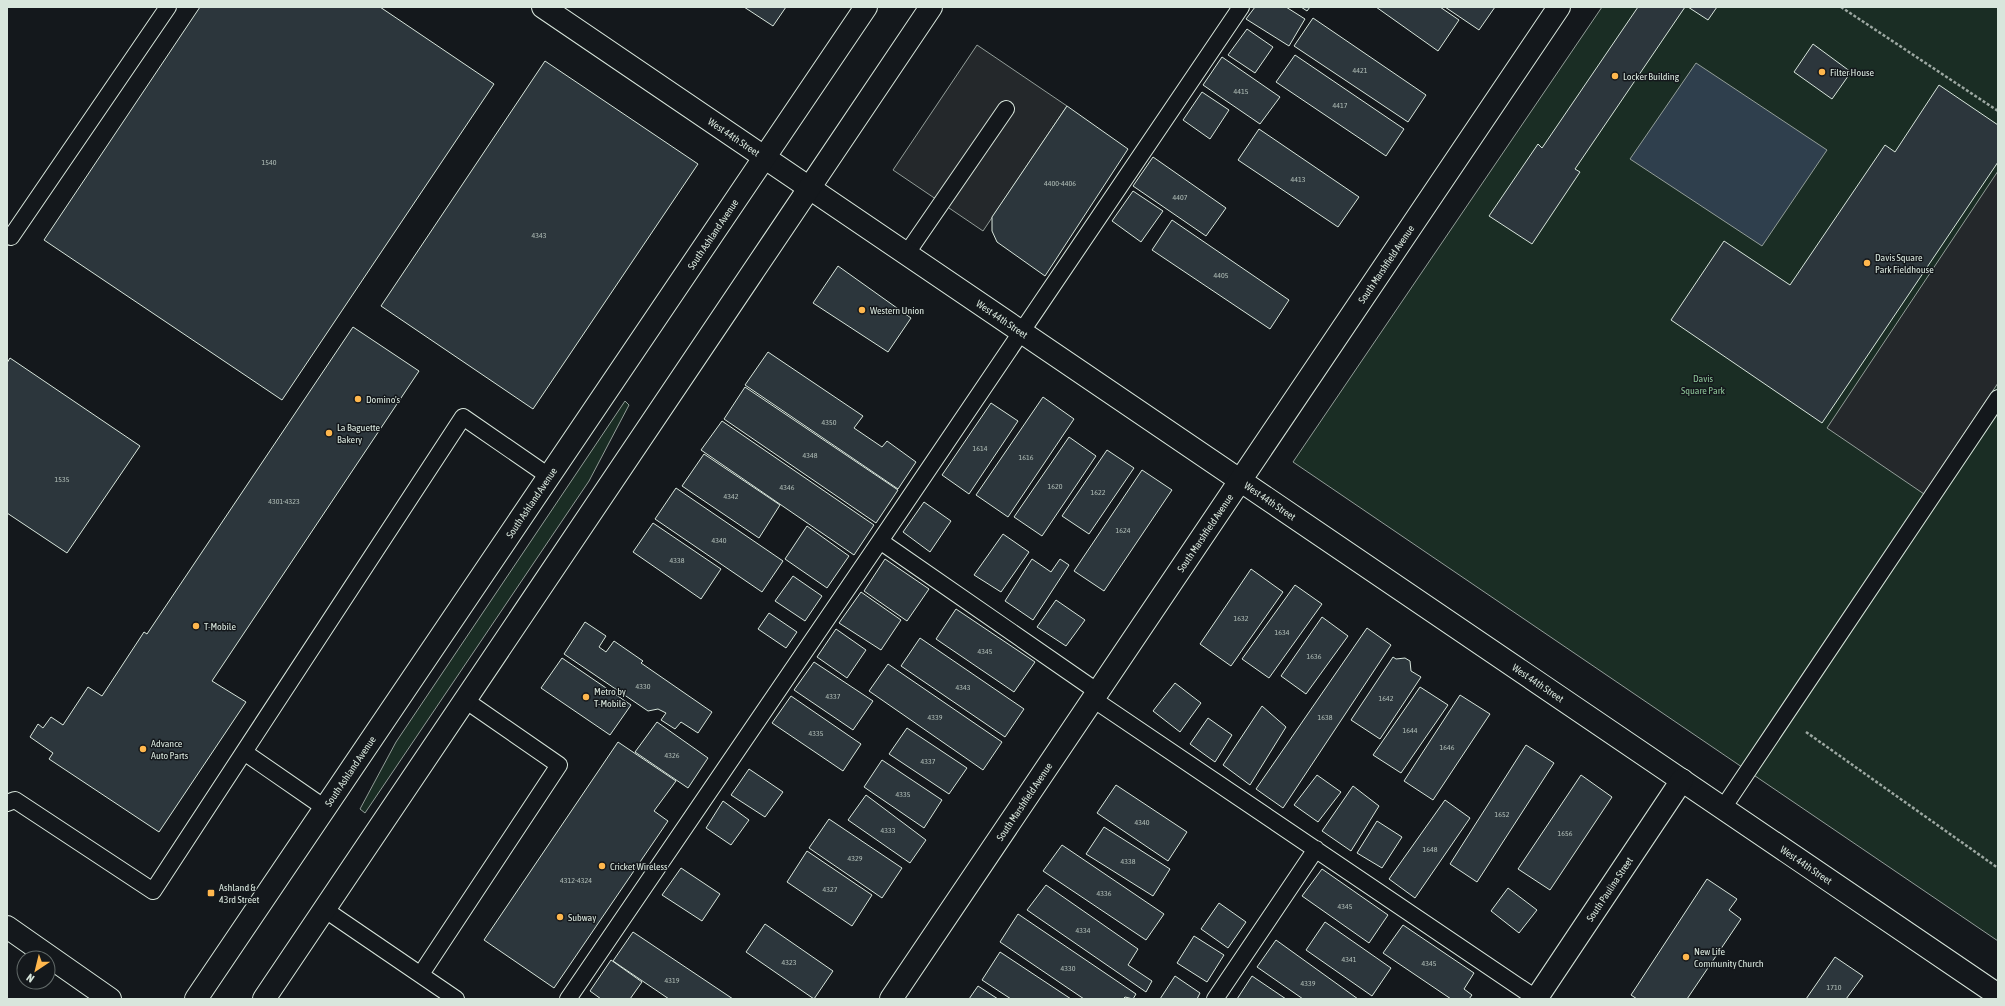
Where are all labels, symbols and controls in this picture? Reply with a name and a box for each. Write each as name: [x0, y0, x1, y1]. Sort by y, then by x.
house number: 4421: [1352, 66, 1368, 75]
marker: Filter House: [1817, 67, 1827, 77]
place label: Filter House: [1830, 67, 1874, 78]
marker: Locker Building: [1610, 71, 1620, 81]
place label: Locker Building: [1623, 71, 1680, 82]
house number: 4415: [1233, 87, 1249, 96]
house number: 4417: [1332, 101, 1348, 110]
street label: West 44th Street: [706, 115, 762, 158]
house number: 1540: [261, 158, 277, 167]
house number: 4413: [1290, 175, 1306, 184]
house number: 4400-4406: [1044, 179, 1076, 188]
house number: 4407: [1172, 193, 1188, 202]
street label: South Ashland Avenue: [685, 197, 740, 271]
street label: South Marshfield Avenue: [1356, 223, 1416, 305]
house number: 4343: [531, 231, 547, 240]
place label: Davis Square Park Fieldhouse: [1875, 252, 1934, 275]
marker: Davis Square Park Fieldhouse: [1862, 258, 1872, 268]
house number: 4405: [1213, 271, 1229, 280]
street label: West 44th Street: [974, 297, 1030, 340]
marker: Western Union: [857, 305, 867, 315]
place label: Western Union: [870, 305, 924, 316]
park label: Davis Square Park: [1681, 373, 1726, 396]
marker: Domino's: [353, 394, 363, 404]
place label: Domino's: [366, 394, 401, 405]
house number: 4350: [821, 418, 837, 427]
place label: La Baguette Bakery: [337, 422, 381, 445]
marker: La Baguette Bakery: [324, 428, 334, 438]
house number: 1614: [972, 444, 988, 453]
house number: 4348: [802, 451, 818, 460]
house number: 1616: [1018, 453, 1034, 462]
street label: South Ashland Avenue: [504, 465, 559, 540]
house number: 1535: [54, 475, 70, 484]
street label: West 44th Street: [1242, 479, 1298, 522]
house number: 1620: [1047, 482, 1063, 491]
house number: 4346: [779, 483, 795, 492]
house number: 1622: [1090, 488, 1106, 497]
street label: South Marshfield Avenue: [1175, 491, 1235, 574]
house number: 4342: [723, 492, 739, 501]
house number: 4301-4323: [268, 497, 300, 506]
house number: 1624: [1115, 526, 1131, 535]
house number: 4340: [711, 536, 727, 545]
house number: 4338: [669, 556, 685, 565]
house number: 1632: [1233, 614, 1249, 623]
marker: T-Mobile: [191, 621, 201, 631]
place label: T-Mobile: [204, 621, 236, 632]
house number: 1634: [1274, 628, 1290, 637]
house number: 4345: [977, 647, 993, 656]
house number: 1636: [1306, 652, 1322, 661]
street label: West 44th Street: [1510, 661, 1566, 704]
house number: 4330: [635, 682, 651, 691]
house number: 4343: [955, 683, 971, 692]
place label: Metro by T-Mobile: [594, 686, 626, 709]
marker: Metro by T-Mobile: [581, 692, 591, 702]
house number: 4337: [825, 692, 841, 701]
house number: 1642: [1378, 694, 1394, 703]
house number: 4339: [927, 713, 943, 722]
house number: 1638: [1317, 713, 1333, 722]
house number: 1644: [1402, 726, 1418, 735]
house number: 4335: [808, 729, 824, 738]
street label: South Ashland Avenue: [322, 734, 378, 808]
place label: Advance Auto Parts: [151, 738, 189, 761]
house number: 1646: [1439, 743, 1455, 752]
marker: Advance Auto Parts: [138, 744, 148, 754]
house number: 4326: [664, 751, 680, 760]
house number: 4337: [920, 757, 936, 766]
street label: South Marshfield Avenue: [994, 760, 1054, 843]
house number: 4335: [895, 790, 911, 799]
house number: 1652: [1494, 810, 1510, 819]
house number: 4340: [1134, 818, 1150, 827]
house number: 4333: [880, 826, 896, 835]
house number: 1656: [1557, 829, 1573, 838]
street label: West 44th Street: [1778, 843, 1834, 886]
house number: 1648: [1422, 845, 1438, 854]
house number: 4329: [847, 854, 863, 863]
street label: South Paulina Street: [1584, 855, 1635, 923]
house number: 4338: [1120, 857, 1136, 866]
marker: Cricket Wireless: [597, 861, 607, 871]
place label: Cricket Wireless: [610, 861, 668, 872]
house number: 4312-4324: [560, 876, 592, 885]
place label: Ashland & 43rd Street: [219, 882, 260, 905]
house number: 4327: [822, 885, 838, 894]
marker: Ashland & 43rd Street: [206, 888, 216, 898]
house number: 4336: [1096, 889, 1112, 898]
house number: 4345: [1337, 902, 1353, 911]
marker: Subway: [555, 912, 565, 922]
place label: Subway: [568, 912, 596, 923]
house number: 4334: [1075, 926, 1091, 935]
place label: New Life Community Church: [1694, 946, 1764, 969]
north arrow: [16, 950, 56, 990]
marker: New Life Community Church: [1681, 952, 1691, 962]
house number: 4341: [1341, 955, 1357, 964]
house number: 4323: [781, 958, 797, 967]
house number: 4345: [1421, 959, 1437, 968]
house number: 4330: [1060, 964, 1076, 973]
text: N: [24, 971, 36, 985]
house number: 4319: [664, 976, 680, 985]
house number: 4339: [1300, 979, 1316, 988]
house number: 1710: [1826, 983, 1842, 992]

